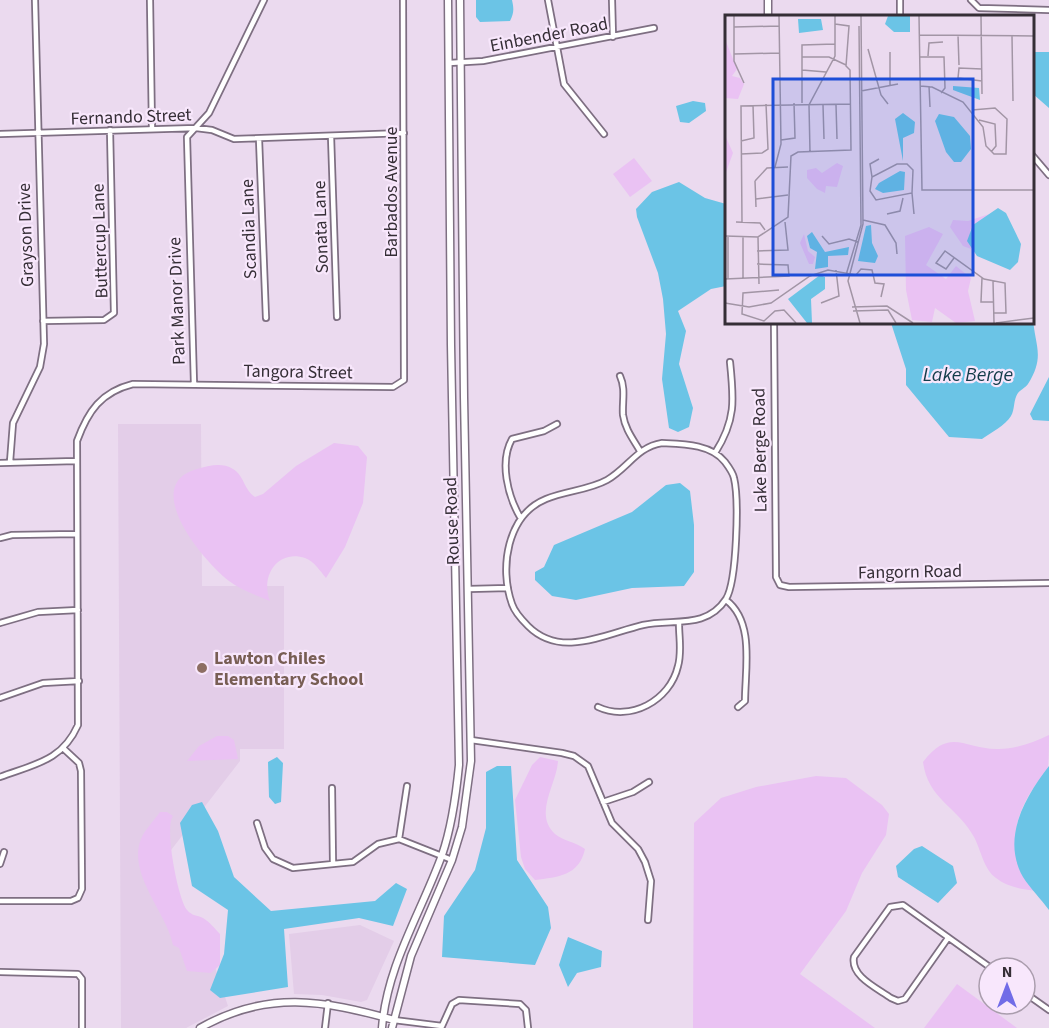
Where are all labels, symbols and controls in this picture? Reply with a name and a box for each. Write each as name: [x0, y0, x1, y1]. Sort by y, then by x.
street label: Einbender Road: [488, 11, 610, 59]
inset map: [725, 15, 1034, 324]
street label: Fernando Street: [70, 102, 192, 132]
street label: Barbados Avenue: [379, 126, 404, 258]
street label: Scandia Lane: [235, 178, 263, 280]
street label: Sonata Lane: [307, 180, 335, 274]
street label: Grayson Drive: [12, 182, 40, 287]
street label: Buttercup Lane: [85, 183, 115, 299]
street label: Park Manor Drive: [162, 237, 192, 365]
street label: Tangora Street: [243, 359, 353, 385]
water label: Lake Berge: [923, 361, 1013, 389]
street label: Lake Berge Road: [746, 388, 774, 512]
street label: Rouse Road: [438, 476, 466, 566]
street label: Fangorn Road: [858, 559, 962, 585]
place label: Lawton Chiles Elementary School: [214, 646, 364, 692]
marker: Lawton Chiles Elementary School: [195, 661, 209, 675]
north arrow: [977, 956, 1037, 1016]
text: N: [1002, 961, 1012, 983]

